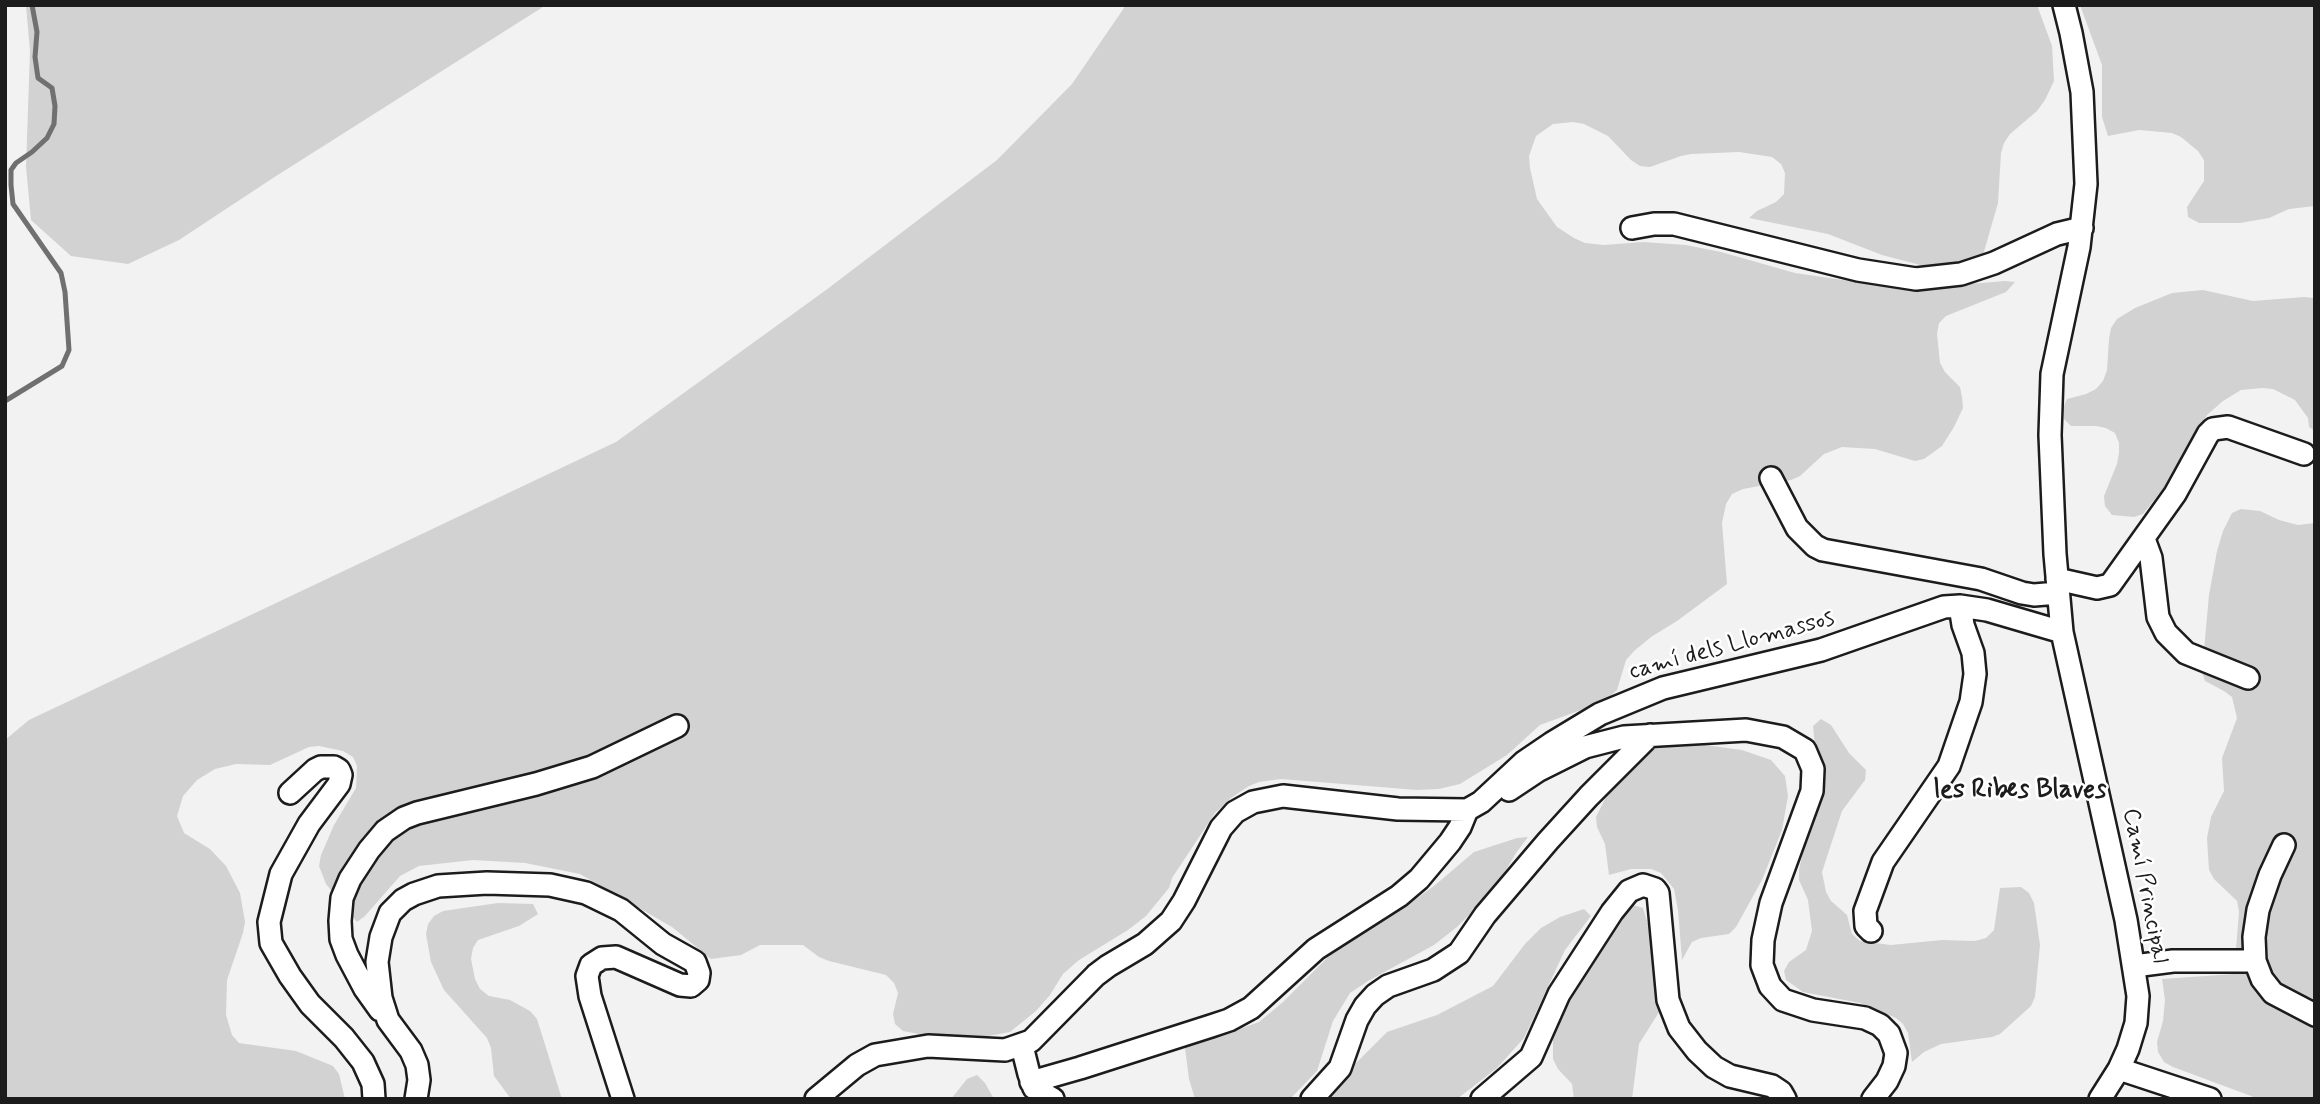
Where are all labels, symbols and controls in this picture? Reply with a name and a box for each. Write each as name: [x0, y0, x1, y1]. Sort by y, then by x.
street label: camí dels Llomassos: [1626, 605, 1838, 687]
district label: les Ribes Blaves: [1934, 776, 2106, 808]
street label: Camí Principal: [2115, 806, 2173, 966]

